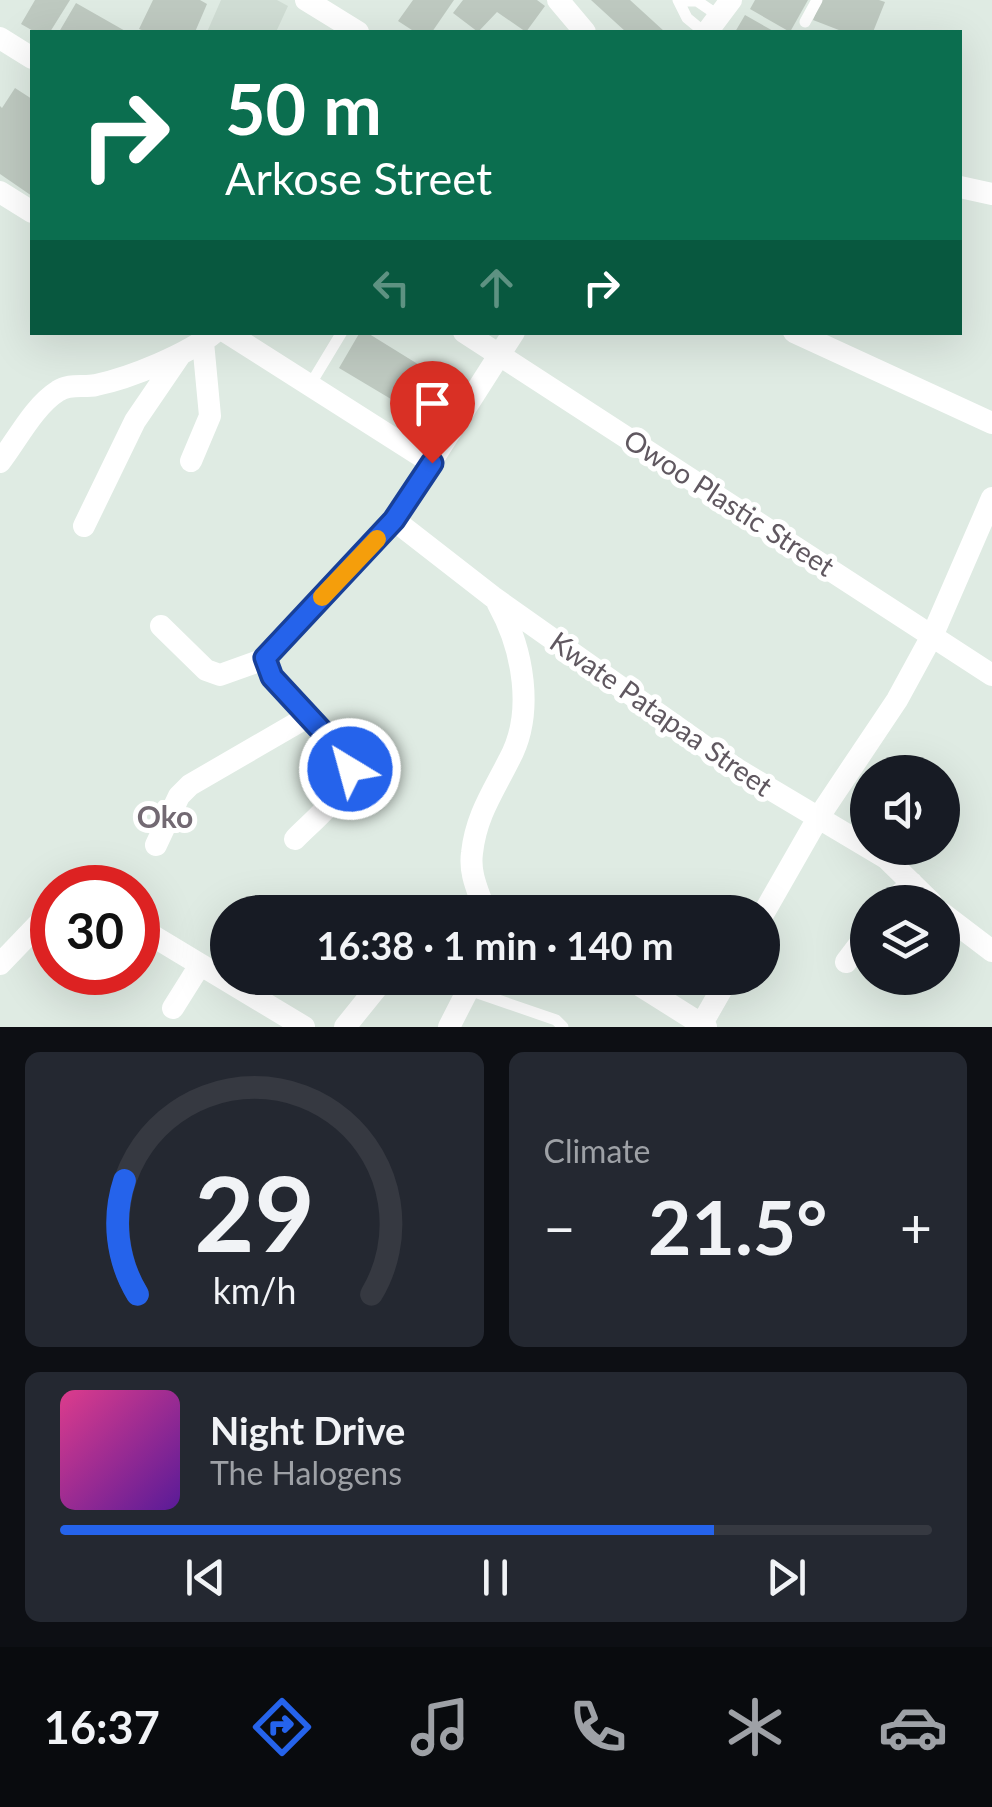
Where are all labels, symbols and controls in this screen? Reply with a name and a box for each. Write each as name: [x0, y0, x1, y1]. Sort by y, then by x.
text: 50 m: [225, 66, 382, 150]
icon: right: [60, 70, 190, 200]
text: Arkose Street: [225, 151, 492, 205]
icon: left: [364, 260, 419, 315]
icon: ahead: [469, 260, 524, 315]
icon: right: [574, 260, 629, 315]
pin: [390, 361, 475, 464]
icon: arrive: [405, 376, 460, 431]
street label: Owoo Plastic Street: [618, 421, 841, 583]
street label: Kwate Patapaa Street: [544, 624, 779, 803]
position arrow: [298, 717, 402, 821]
map controls: [850, 755, 960, 995]
button: sound: [850, 755, 960, 865]
district label: Oko: [137, 798, 193, 834]
speed limit sign: 30: [30, 865, 160, 995]
button: layers: [850, 885, 960, 995]
text: 16:38 · 1 min · 140 m: [316, 922, 674, 968]
text: Climate: [544, 1131, 650, 1170]
text: 29: [194, 1149, 315, 1274]
text: 21.5°: [648, 1181, 827, 1271]
text: −: [544, 1194, 575, 1260]
text: +: [900, 1194, 932, 1260]
text: km/h: [212, 1269, 296, 1312]
text: Night Drive: [210, 1407, 405, 1453]
text: The Halogens: [210, 1453, 402, 1492]
icon: previous: [178, 1550, 233, 1605]
icon: pause: [468, 1550, 523, 1605]
icon: next: [759, 1550, 814, 1605]
icon: directions: [247, 1692, 317, 1762]
icon: music: [405, 1692, 475, 1762]
icon: phone: [563, 1692, 633, 1762]
icon: climate: [720, 1692, 790, 1762]
icon: car: [878, 1692, 948, 1762]
text: 16:37: [44, 1700, 160, 1754]

